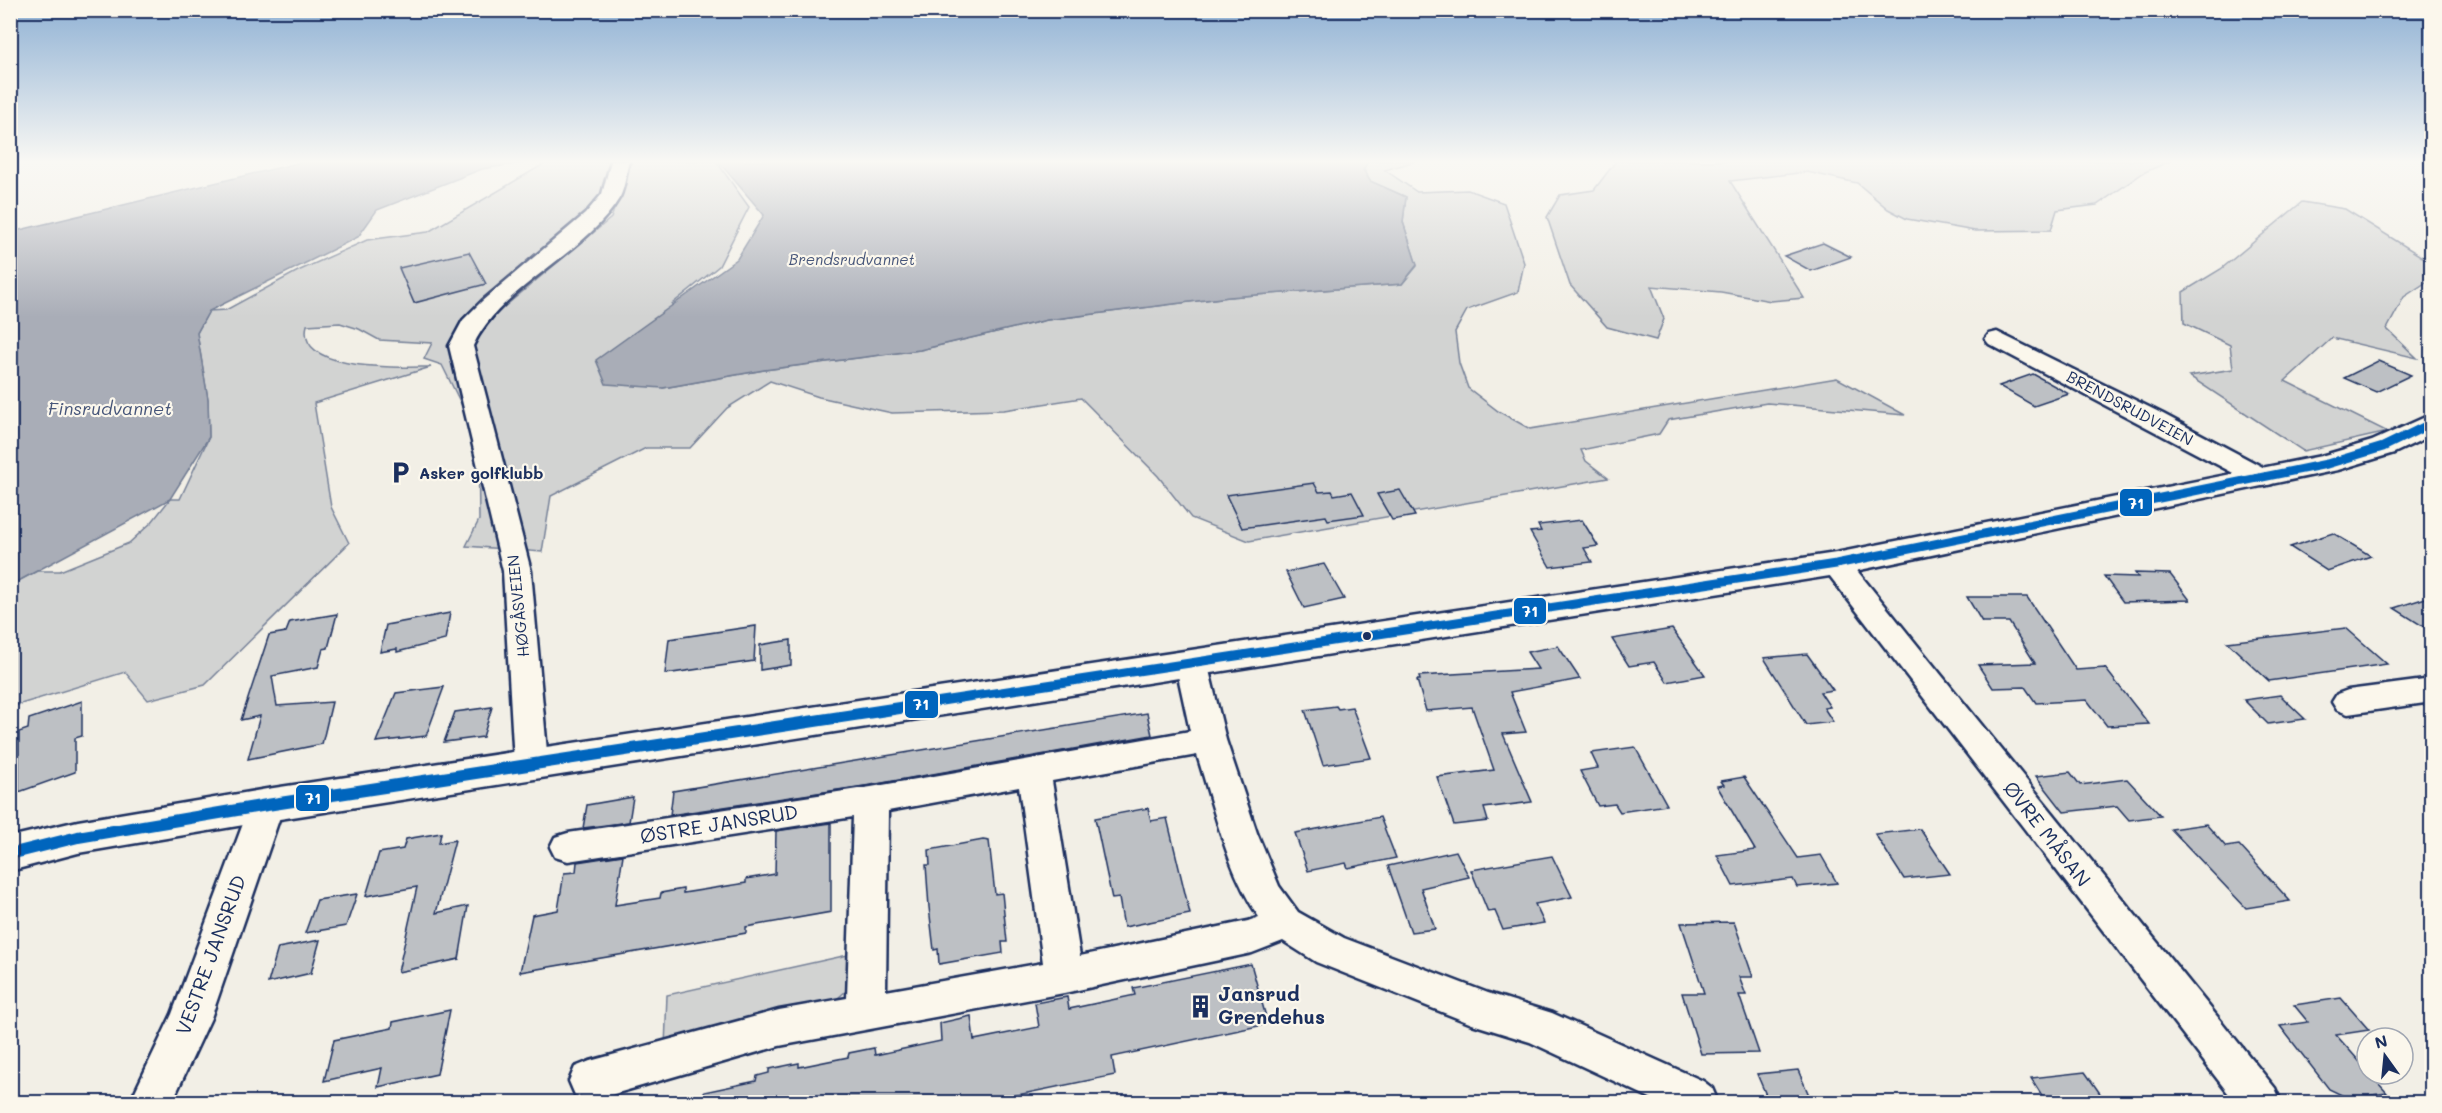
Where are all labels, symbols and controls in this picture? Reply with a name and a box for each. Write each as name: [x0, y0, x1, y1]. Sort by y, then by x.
water label: Brendsrudvannet: [789, 249, 915, 269]
street label: BRENDSRUDVEIEN: [2063, 365, 2197, 450]
water label: Finsrudvannet: [48, 396, 172, 420]
parking icon: Asker golfklubb: [388, 460, 414, 486]
place label: Asker golfklubb: [419, 462, 543, 483]
line badge: 71: [2119, 488, 2153, 517]
text: 71: [2128, 492, 2144, 513]
street label: HØGÅSVEIEN: [502, 554, 533, 658]
line badge: 71: [1513, 597, 1547, 625]
text: 71: [1522, 600, 1538, 621]
unlabelled marker: [1361, 630, 1373, 642]
line badge: 71: [904, 690, 939, 719]
text: 71: [913, 693, 929, 714]
street label: ØVRE MÅSAN: [1998, 775, 2097, 892]
line badge: 71: [295, 784, 330, 812]
text: 71: [305, 787, 321, 808]
street label: ØSTRE JANSRUD: [638, 798, 800, 848]
street label: VESTRE JANSRUD: [169, 871, 251, 1038]
place label: Jansrud Grendehus: [1218, 980, 1325, 1029]
building icon: Jansrud Grendehus: [1187, 993, 1213, 1019]
north arrow: [2355, 1026, 2415, 1086]
text: N: [2372, 1029, 2390, 1053]

